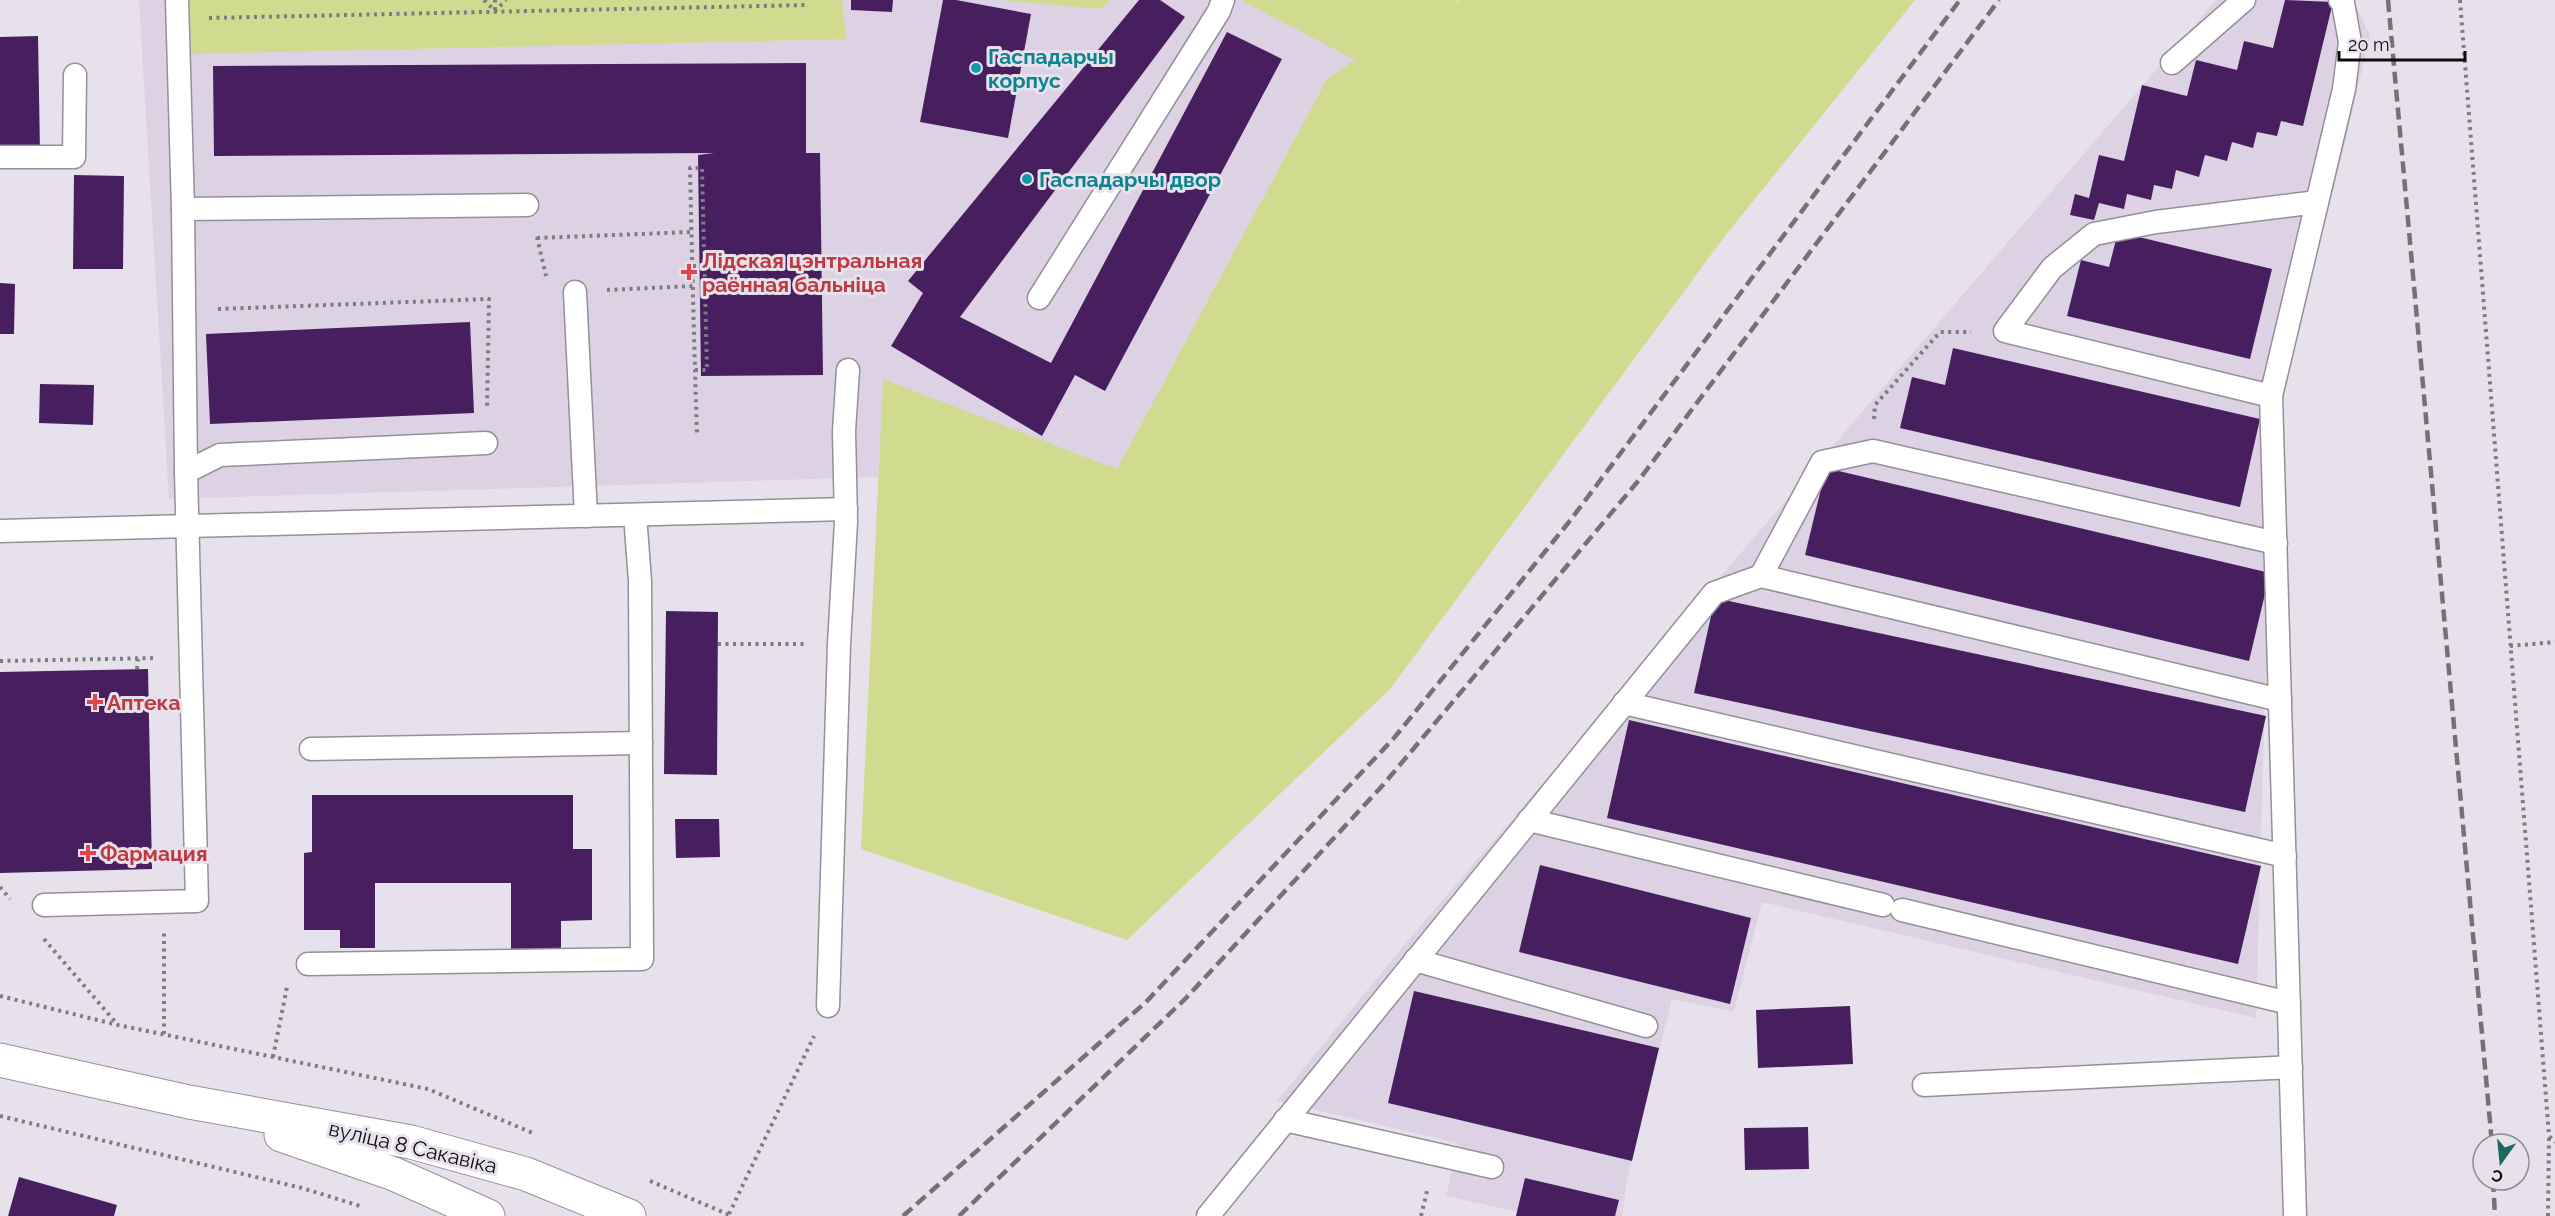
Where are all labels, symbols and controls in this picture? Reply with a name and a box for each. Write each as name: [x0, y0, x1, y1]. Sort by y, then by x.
scale bar: [2339, 24, 2465, 62]
text: 20 m: [2348, 34, 2390, 55]
place label: Гаспадарчы корпус: [988, 44, 1114, 93]
marker: Гаспадарчы корпус: [969, 61, 983, 75]
place label: Гаспадарчы двор: [1039, 167, 1221, 192]
marker: Гаспадарчы двор: [1020, 172, 1034, 186]
place label: Лідская цэнтральная раённая бальніца: [702, 248, 922, 297]
marker: Лідская цэнтральная раённая бальніца: [680, 263, 698, 281]
place label: Аптека: [107, 690, 180, 715]
marker: Аптека: [88, 695, 102, 709]
place label: Фармация: [100, 841, 208, 866]
marker: Фармация: [81, 846, 95, 860]
street label: вуліца 8 Сакавіка: [326, 1115, 500, 1179]
north arrow: [2471, 1132, 2531, 1192]
text: С: [2489, 1165, 2505, 1187]

